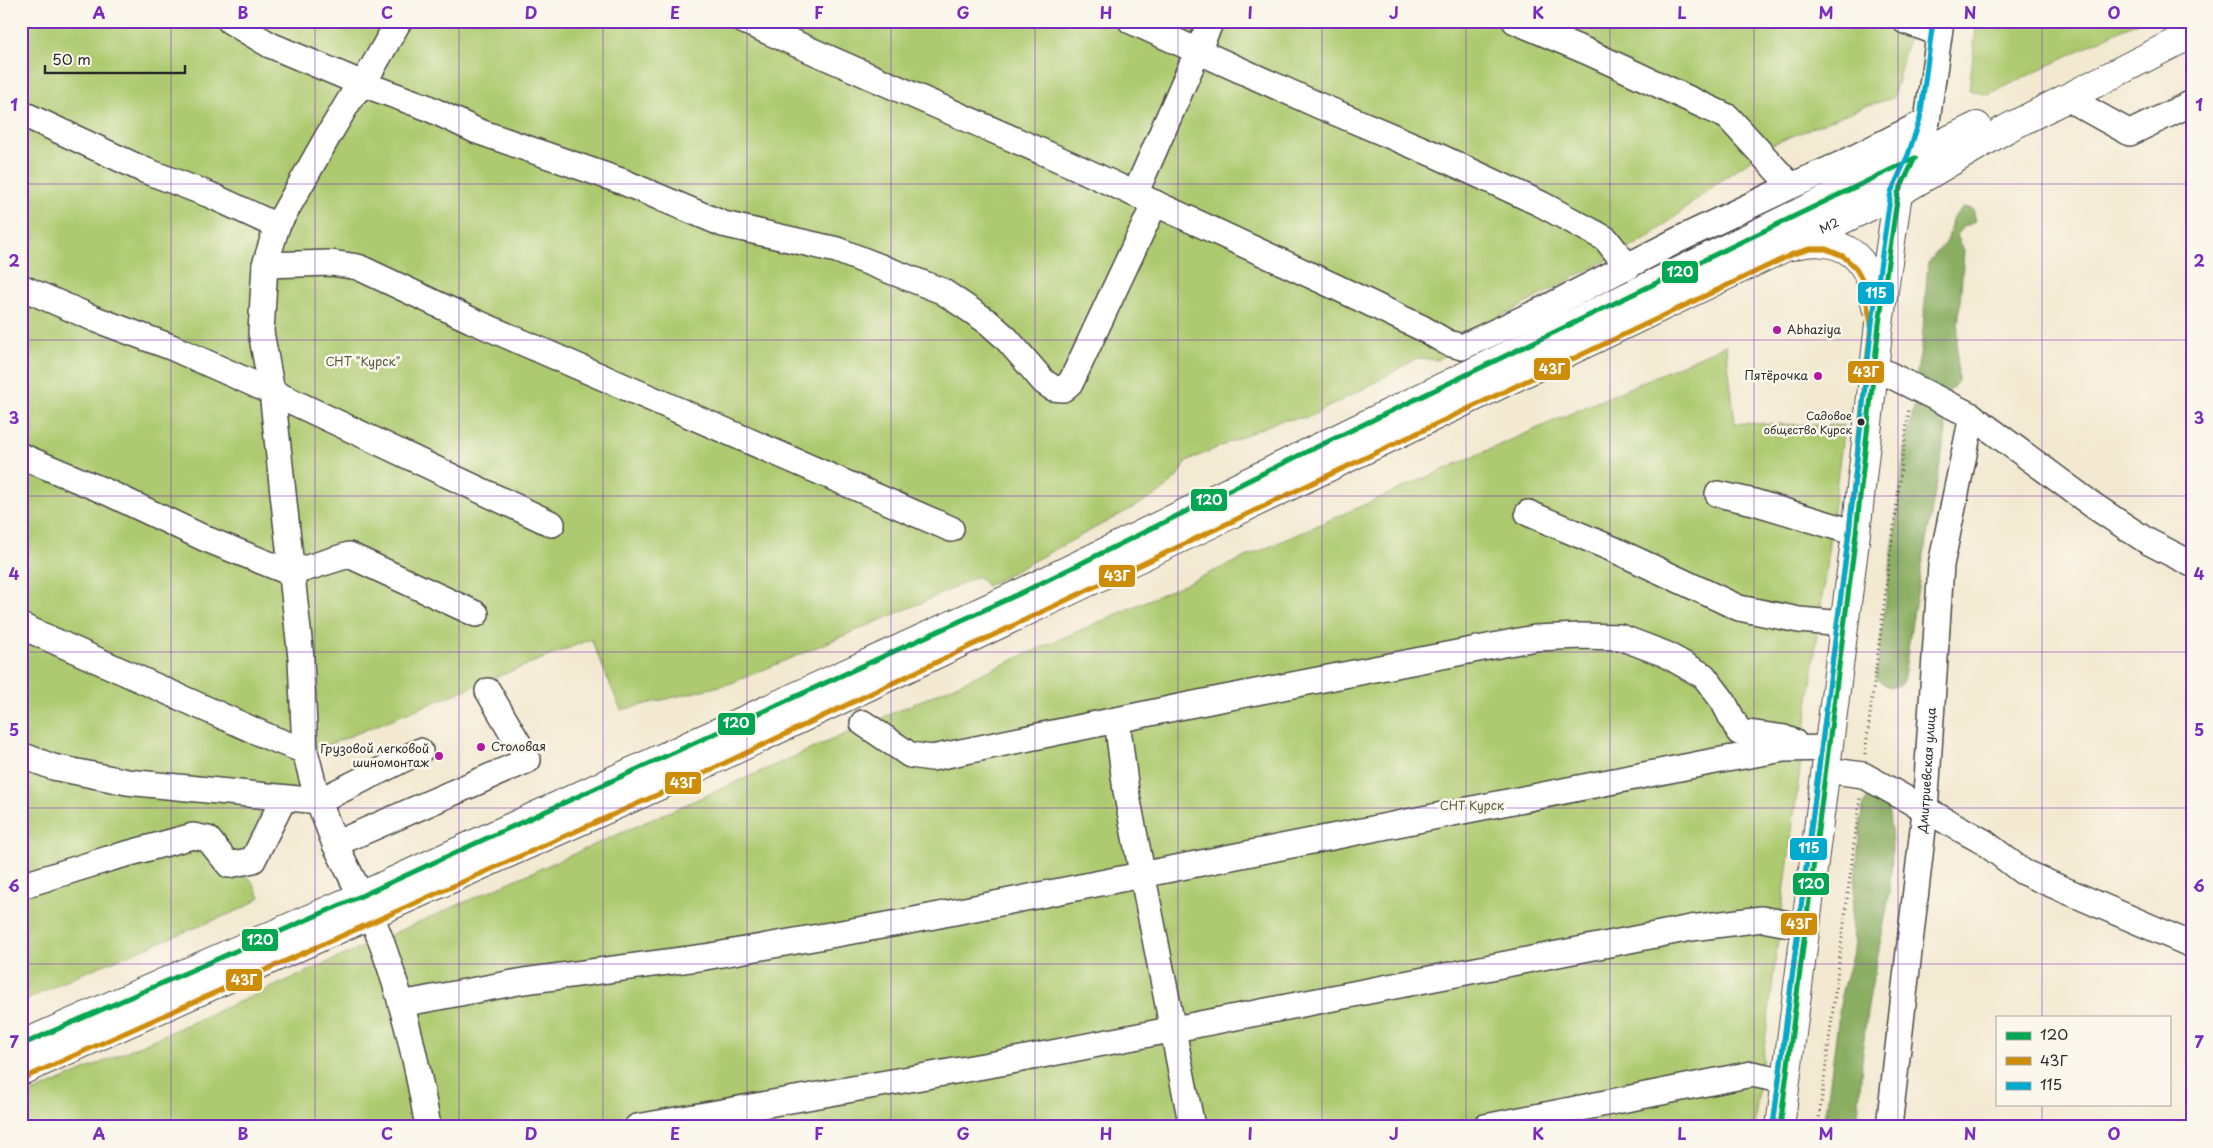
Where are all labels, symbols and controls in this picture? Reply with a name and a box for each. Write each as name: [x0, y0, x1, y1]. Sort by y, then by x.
text: A: [93, 0, 106, 24]
text: B: [238, 0, 249, 24]
text: C: [381, 0, 393, 24]
text: D: [525, 0, 537, 24]
text: E: [670, 0, 680, 24]
text: F: [814, 0, 824, 24]
text: G: [956, 0, 970, 24]
text: H: [1100, 0, 1112, 24]
text: I: [1247, 0, 1253, 24]
text: J: [1389, 0, 1399, 24]
text: K: [1532, 0, 1544, 24]
text: L: [1677, 0, 1687, 24]
text: M: [1818, 0, 1834, 24]
text: N: [1964, 0, 1976, 24]
text: O: [2108, 0, 2121, 24]
scale bar: [45, 42, 185, 74]
text: 50 m: [52, 47, 91, 70]
text: 1: [10, 92, 18, 116]
text: 1: [2195, 92, 2203, 116]
street label: М2: [1816, 213, 1842, 238]
text: 2: [8, 248, 20, 272]
text: 2: [2193, 248, 2205, 272]
line badge: 120: [1661, 260, 1699, 284]
text: 120: [1667, 261, 1693, 282]
line badge: 115: [1857, 281, 1895, 305]
text: 115: [1865, 282, 1887, 303]
place label: Abhaziya: [1787, 320, 1842, 338]
marker: Abhaziya: [1771, 324, 1783, 336]
park label: СНТ "Курск": [325, 352, 401, 370]
line badge: 43Г: [1533, 357, 1571, 381]
text: 43Г: [1539, 358, 1565, 379]
line badge: 43Г: [1847, 360, 1885, 384]
text: 43Г: [1853, 361, 1879, 382]
place label: Пятёрочка: [1745, 366, 1808, 384]
marker: Пятёрочка: [1812, 370, 1824, 382]
text: 3: [9, 405, 19, 429]
text: 3: [2194, 405, 2204, 429]
place label: Садовое общество Курск: [1764, 407, 1852, 438]
marker: Садовое общество Курск: [1856, 417, 1866, 427]
line badge: 120: [1190, 488, 1228, 512]
text: 120: [1196, 489, 1222, 510]
text: 4: [9, 561, 20, 585]
text: 4: [2194, 561, 2205, 585]
line badge: 43Г: [1098, 564, 1136, 588]
text: 43Г: [1104, 565, 1130, 586]
street label: Дмитриевская улица: [1912, 706, 1940, 835]
line badge: 120: [717, 712, 756, 736]
text: 120: [723, 712, 749, 733]
text: 5: [9, 717, 19, 741]
text: 5: [2194, 717, 2204, 741]
place label: Столовая: [491, 737, 546, 755]
place label: Грузовой легковой шиномонтаж: [320, 739, 429, 771]
marker: Столовая: [475, 741, 487, 753]
marker: Грузовой легковой шиномонтаж: [433, 750, 445, 762]
line badge: 43Г: [664, 771, 702, 795]
text: 43Г: [670, 772, 696, 793]
park label: СНТ Курск: [1440, 796, 1505, 814]
line badge: 115: [1789, 837, 1828, 861]
text: 115: [1798, 837, 1820, 858]
line badge: 120: [1792, 872, 1830, 896]
text: 6: [8, 873, 20, 897]
text: 120: [1798, 873, 1824, 894]
text: 6: [2193, 873, 2205, 897]
line badge: 43Г: [1780, 912, 1818, 936]
text: 43Г: [1786, 913, 1812, 934]
line badge: 120: [241, 928, 279, 952]
text: 120: [247, 929, 273, 950]
line badge: 43Г: [225, 968, 263, 992]
text: 43Г: [231, 969, 257, 990]
legend: [1996, 1016, 2170, 1106]
text: 120: [2040, 1022, 2068, 1045]
text: 7: [9, 1029, 19, 1053]
text: 7: [2194, 1029, 2204, 1053]
text: 43Г: [2040, 1048, 2068, 1071]
text: 115: [2040, 1072, 2062, 1095]
text: A: [93, 1121, 106, 1145]
text: B: [238, 1121, 249, 1145]
text: C: [381, 1121, 393, 1145]
text: D: [525, 1121, 537, 1145]
text: E: [670, 1121, 680, 1145]
text: F: [814, 1121, 824, 1145]
text: G: [956, 1121, 970, 1145]
text: H: [1100, 1121, 1112, 1145]
text: I: [1247, 1121, 1253, 1145]
text: J: [1389, 1121, 1399, 1145]
text: K: [1532, 1121, 1544, 1145]
text: L: [1677, 1121, 1687, 1145]
text: M: [1818, 1121, 1834, 1145]
text: N: [1964, 1121, 1976, 1145]
text: O: [2108, 1121, 2121, 1145]

